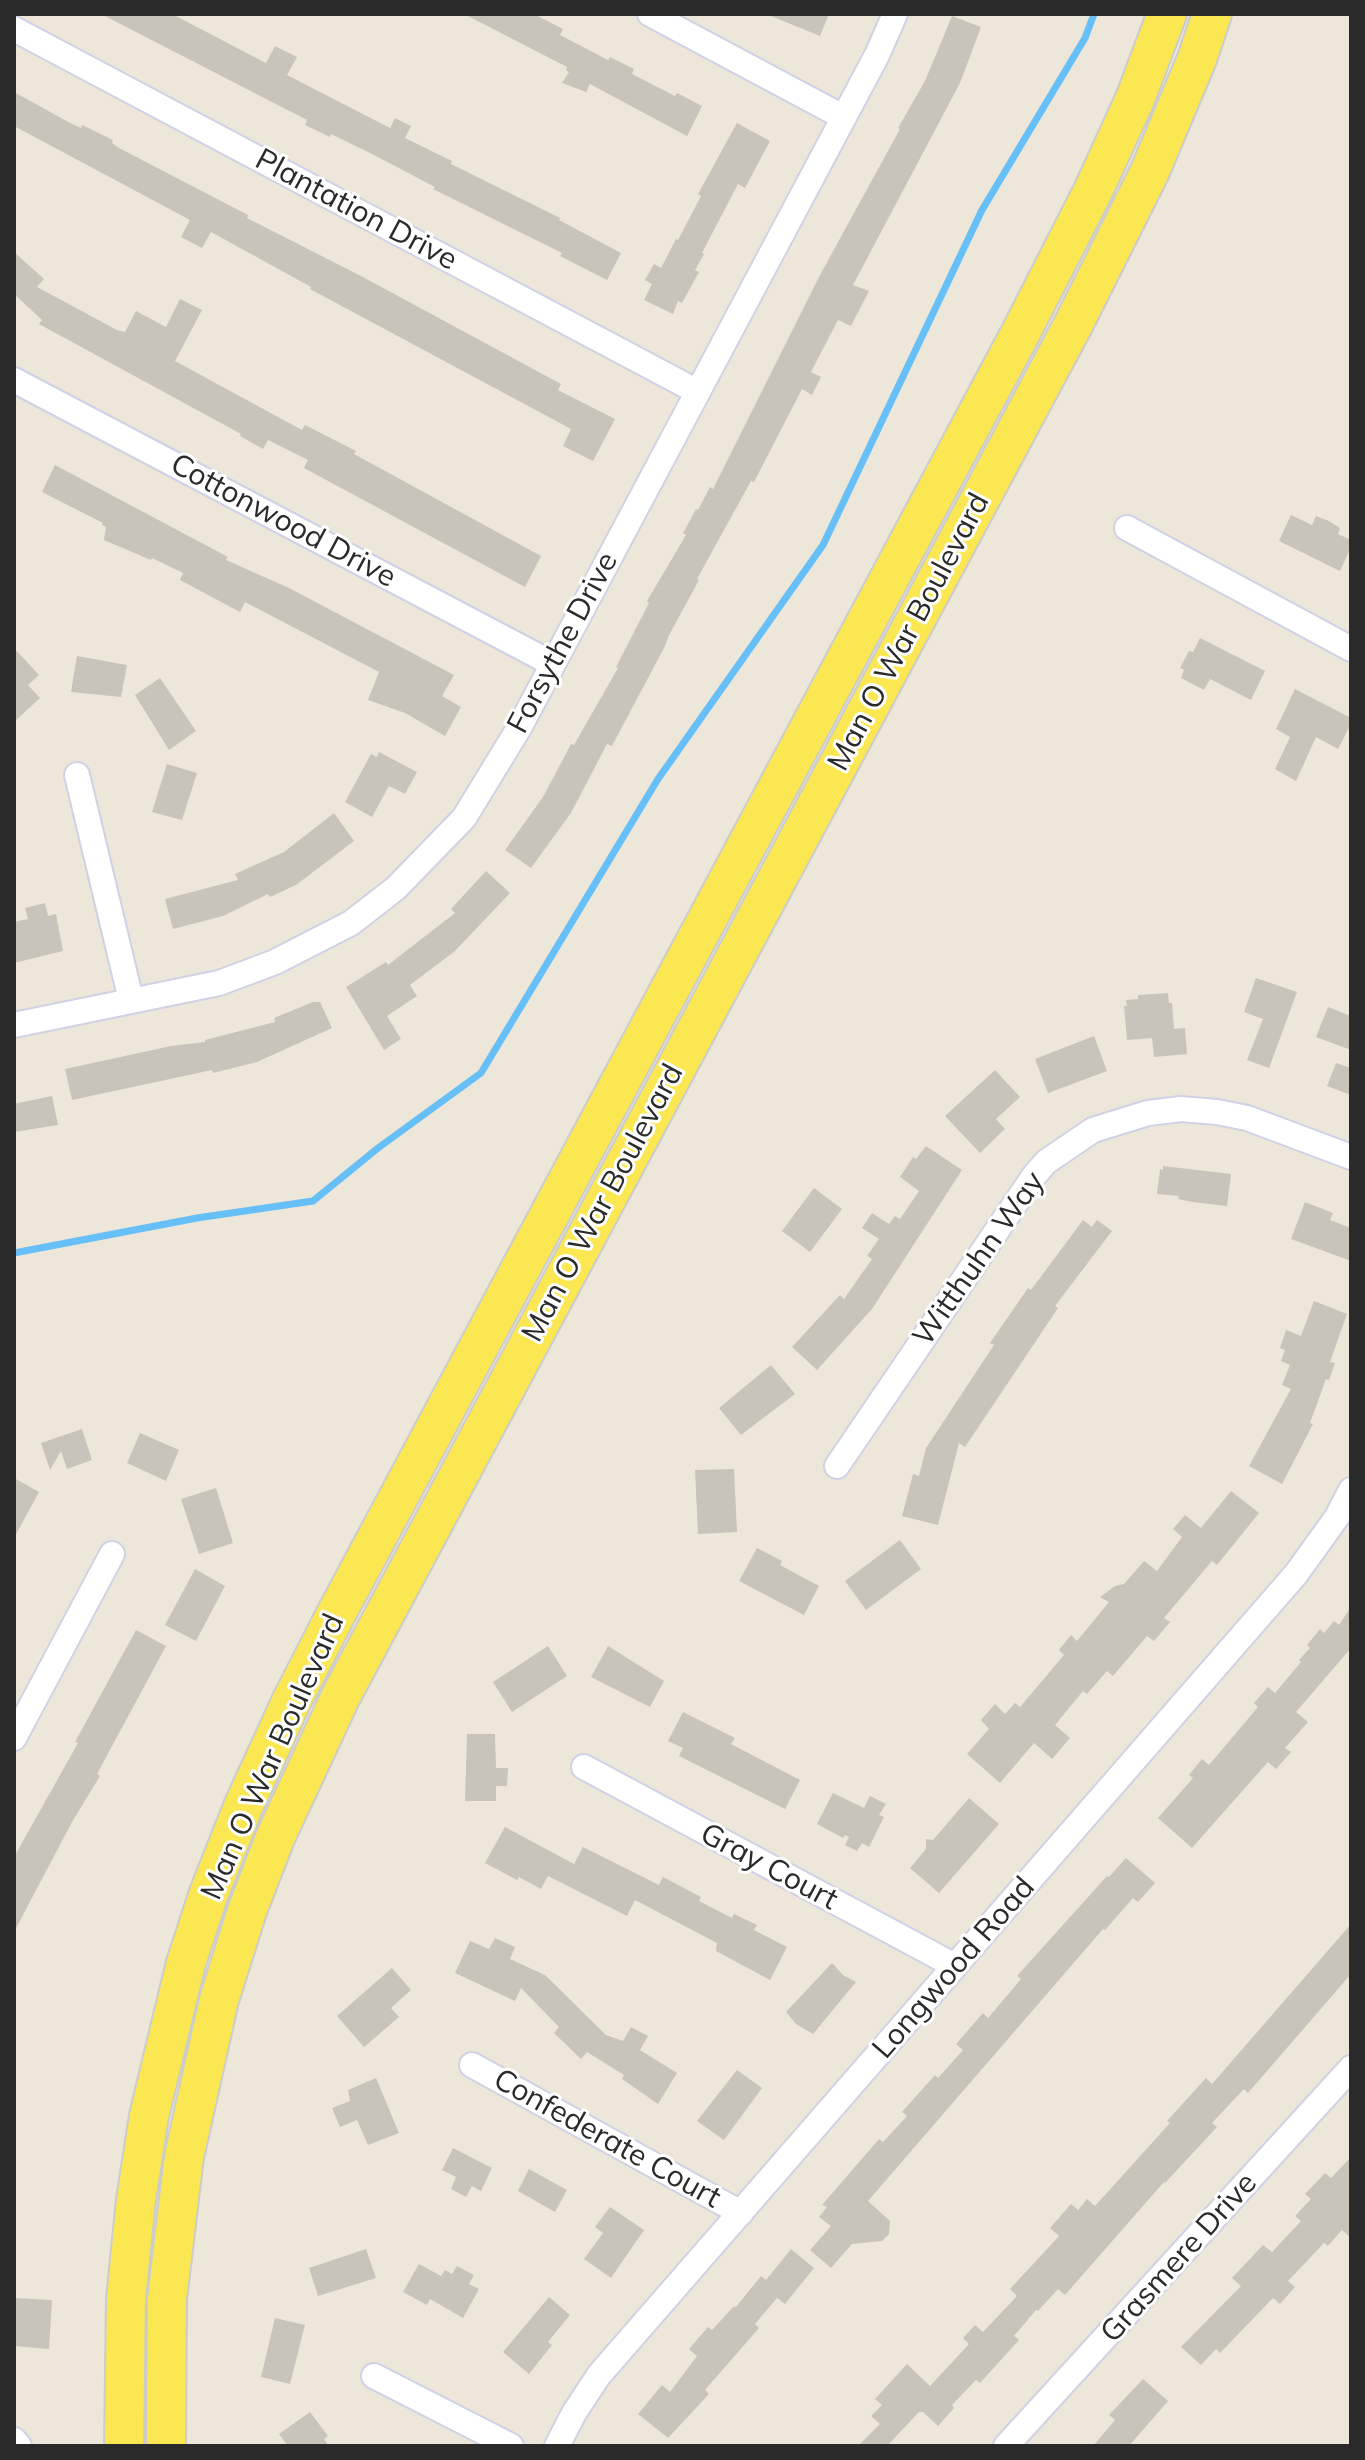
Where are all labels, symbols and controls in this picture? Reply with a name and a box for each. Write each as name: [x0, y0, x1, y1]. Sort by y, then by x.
street label: Plantation Drive: [249, 142, 463, 278]
street label: Cottonwood Drive: [164, 446, 402, 596]
street label: Man O War Boulevard: [821, 487, 997, 777]
street label: Forsythe Drive: [500, 546, 626, 740]
street label: Man O War Boulevard: [515, 1058, 691, 1348]
street label: Witthuhn Way: [906, 1165, 1052, 1353]
street label: Man O War Boulevard: [194, 1609, 352, 1905]
street label: Gray Court: [694, 1816, 844, 1918]
street label: Longwood Road: [865, 1870, 1043, 2066]
street label: Confederate Court: [487, 2062, 727, 2216]
street label: Grasmere Drive: [1094, 2166, 1264, 2350]

